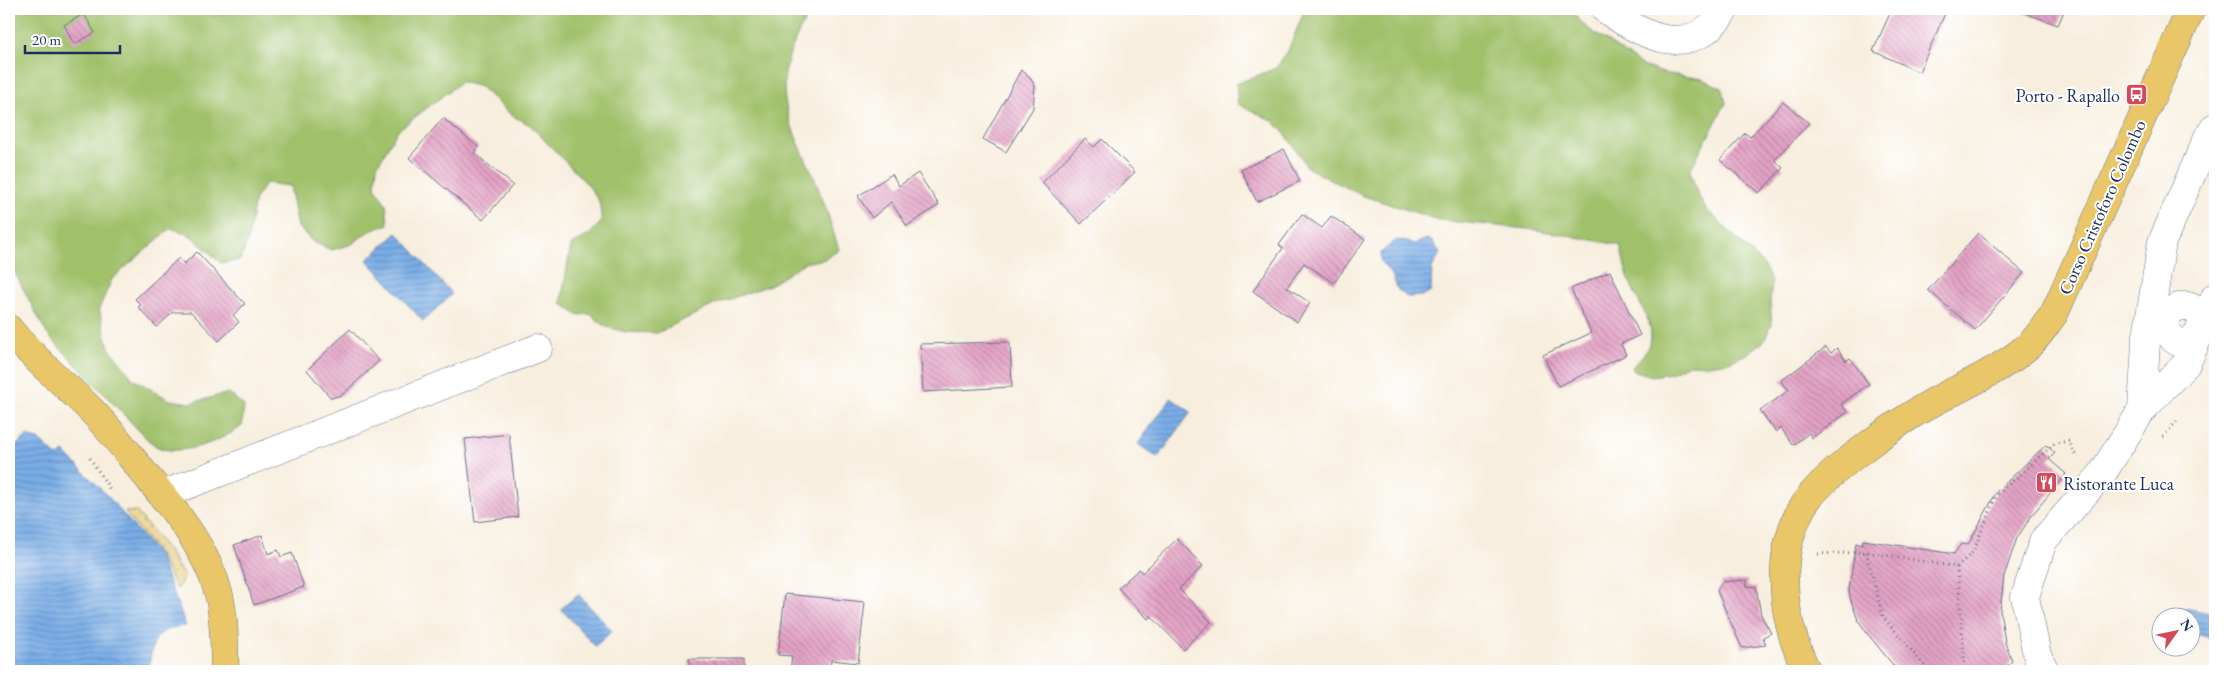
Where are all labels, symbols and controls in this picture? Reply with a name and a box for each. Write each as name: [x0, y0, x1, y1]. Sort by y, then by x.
scale bar: [25, 22, 120, 54]
text: 20 m: [32, 30, 61, 49]
bus stop icon: Porto - Rapallo: [2124, 83, 2148, 107]
place label: Porto - Rapallo: [2016, 84, 2120, 107]
street label: Corso Cristoforo Colombo: [2053, 116, 2151, 298]
restaurant icon: Ristorante Luca: [2035, 471, 2059, 495]
place label: Ristorante Luca: [2063, 472, 2175, 495]
north arrow: [2152, 608, 2202, 658]
text: N: [2176, 615, 2198, 635]

